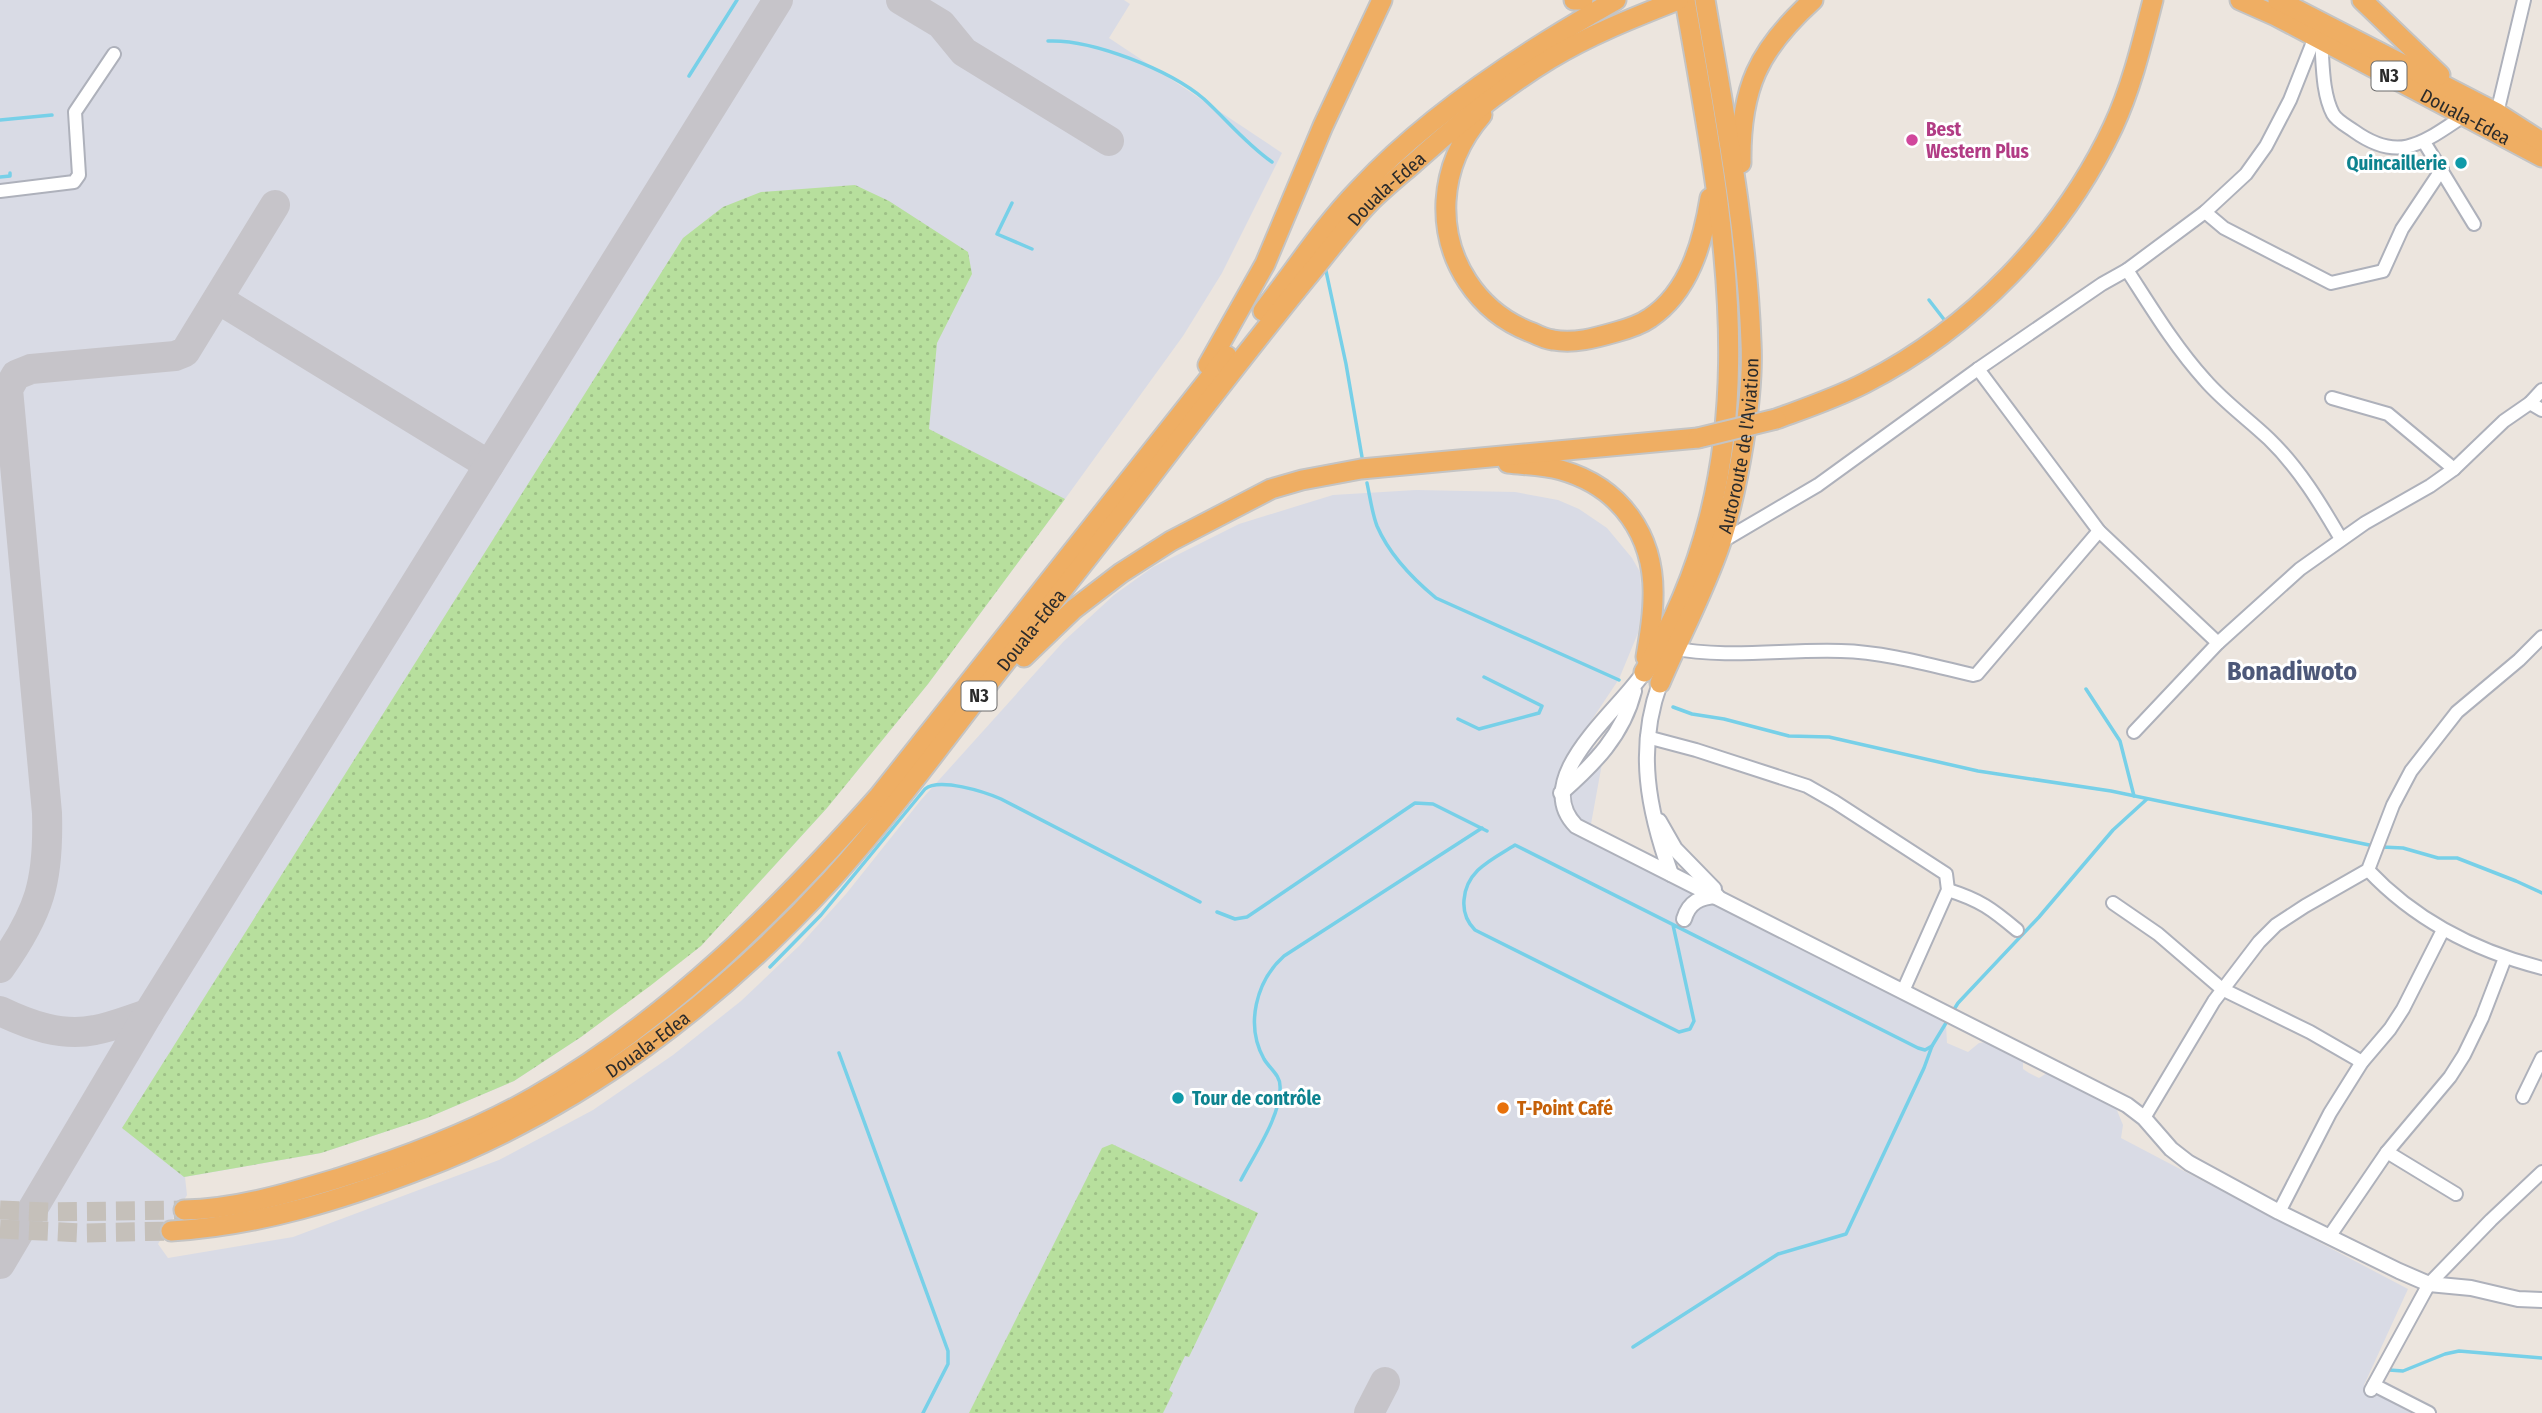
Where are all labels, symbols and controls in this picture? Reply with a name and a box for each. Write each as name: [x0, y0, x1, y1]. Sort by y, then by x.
road number: N3: [2372, 62, 2406, 90]
street label: Douala-Edea: [2417, 83, 2514, 150]
place label: Best Western Plus: [1926, 118, 2029, 163]
marker: Best Western Plus: [1904, 132, 1920, 148]
street label: Douala-Edea: [1342, 147, 1430, 231]
place label: Quincaillerie: [2346, 152, 2447, 175]
marker: Quincaillerie: [2453, 155, 2469, 171]
street label: Autoroute de l'Aviation: [1713, 358, 1763, 536]
street label: Douala-Edea: [991, 584, 1070, 676]
district label: Bonadiwoto: [2227, 656, 2357, 687]
road number: N3: [962, 682, 996, 710]
street label: Douala-Edea: [601, 1006, 694, 1082]
place label: Tour de contrôle: [1192, 1087, 1321, 1110]
marker: Tour de contrôle: [1170, 1090, 1186, 1106]
place label: T-Point Café: [1517, 1097, 1613, 1120]
marker: T-Point Café: [1495, 1100, 1511, 1116]

